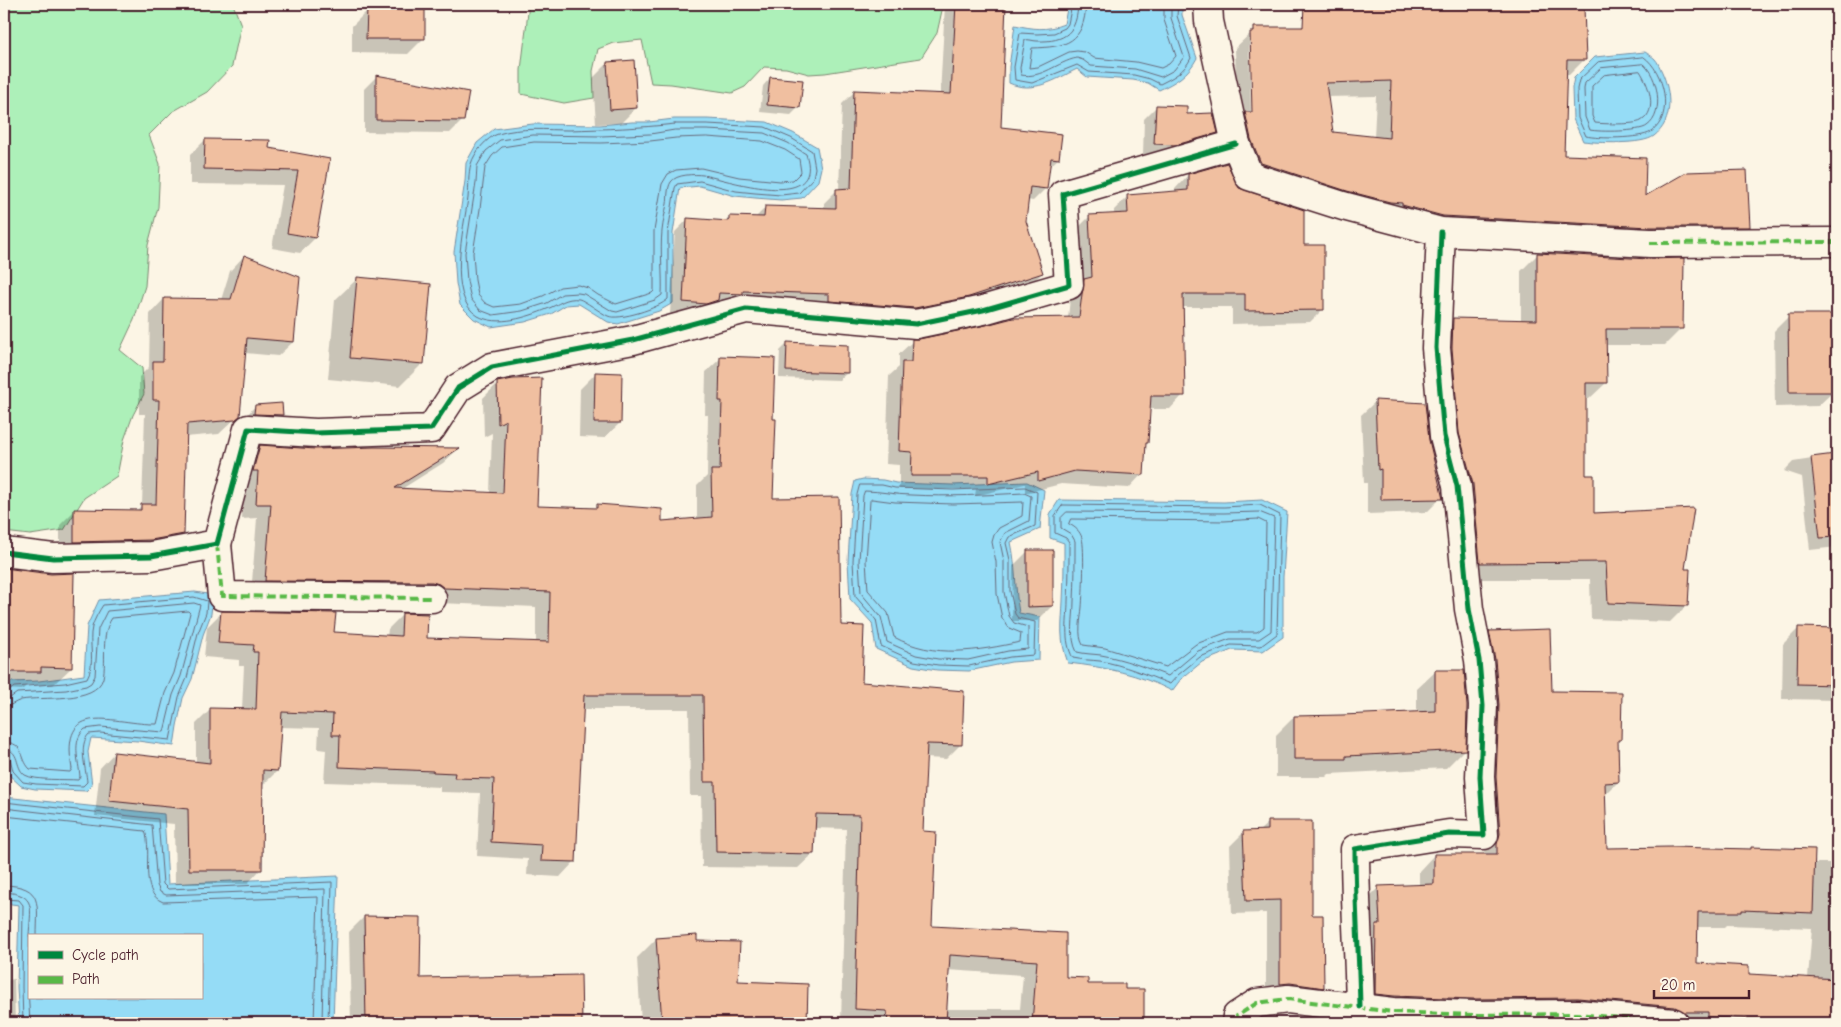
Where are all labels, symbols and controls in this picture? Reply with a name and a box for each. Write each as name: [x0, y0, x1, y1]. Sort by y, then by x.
legend: [28, 934, 202, 1000]
text: Cycle path: [72, 946, 139, 964]
scale bar: [1654, 967, 1748, 999]
text: Path: [72, 970, 100, 988]
text: 20 m: [1661, 976, 1695, 994]

